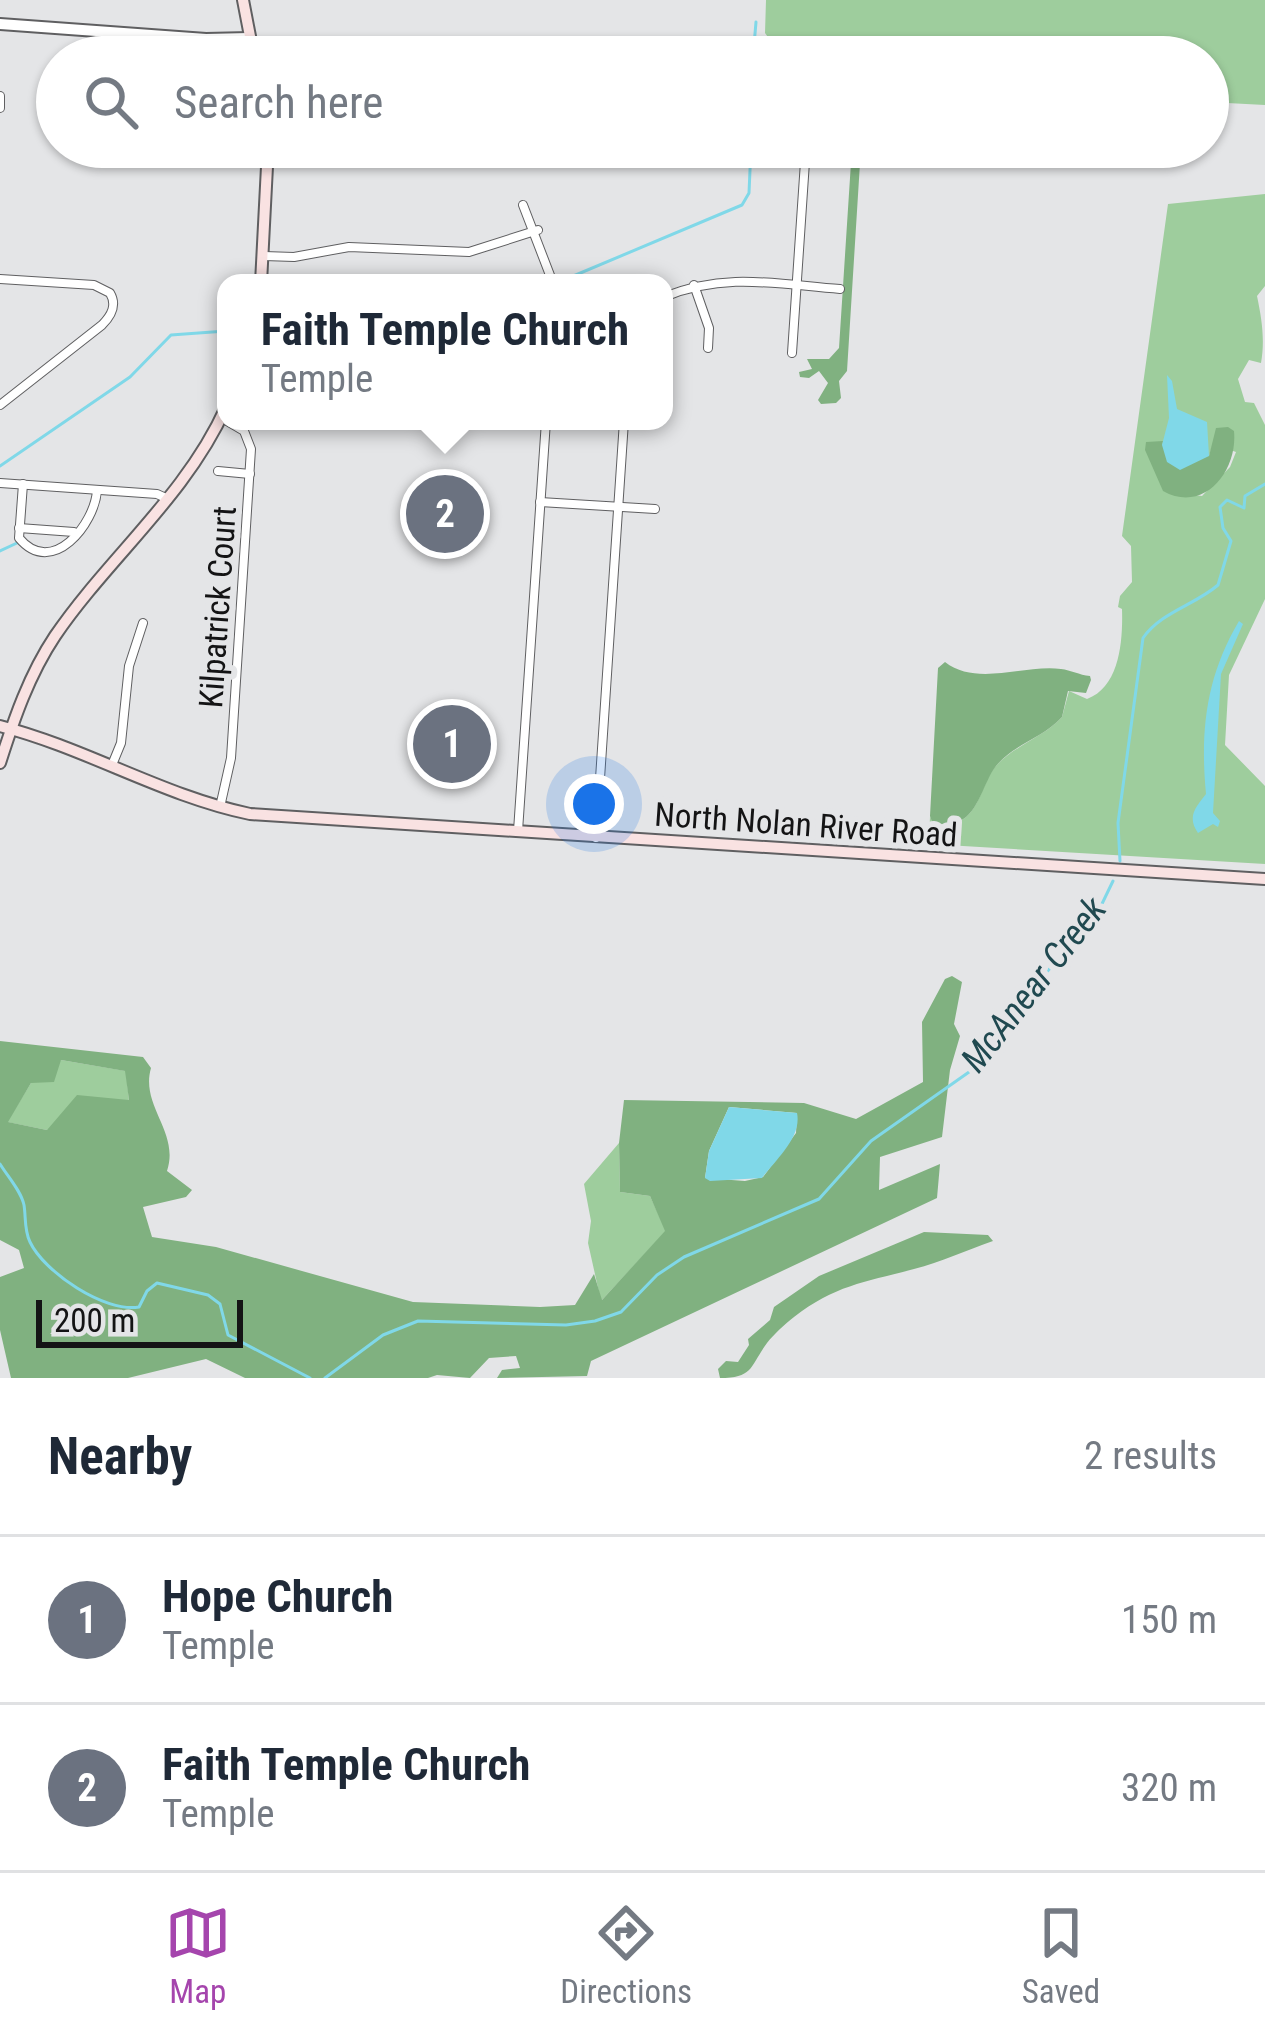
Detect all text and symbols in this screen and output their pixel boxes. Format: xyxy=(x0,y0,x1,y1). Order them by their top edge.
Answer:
search box xyxy=(36,36,1229,168)
icon: search xyxy=(78,69,144,135)
text: Search here xyxy=(174,76,383,129)
popup xyxy=(217,274,673,430)
text: Faith Temple Church xyxy=(261,303,629,356)
text: Temple xyxy=(261,356,373,402)
pin: 2 xyxy=(406,469,484,559)
street label: Kilpatrick Court xyxy=(191,505,244,709)
pin: 1 xyxy=(413,699,491,789)
your location xyxy=(564,774,624,834)
street label: North Nolan River Road xyxy=(653,794,959,855)
water label: McAnear Creek xyxy=(953,888,1116,1080)
scale bar xyxy=(36,1294,243,1347)
text: 200 m xyxy=(54,1301,135,1340)
text: Nearby xyxy=(48,1427,192,1486)
text: 2 results xyxy=(1084,1433,1217,1479)
text: Hope Church xyxy=(162,1570,393,1623)
text: 1 xyxy=(77,1597,97,1643)
text: 150 m xyxy=(1121,1597,1217,1643)
text: Temple xyxy=(162,1623,275,1669)
text: Faith Temple Church xyxy=(162,1738,530,1791)
text: 2 xyxy=(77,1765,97,1811)
text: 320 m xyxy=(1121,1765,1217,1811)
text: Temple xyxy=(162,1791,275,1837)
tab: Map xyxy=(165,1900,231,2011)
tab: Directions xyxy=(560,1900,692,2011)
tab: Saved xyxy=(1022,1900,1100,2011)

